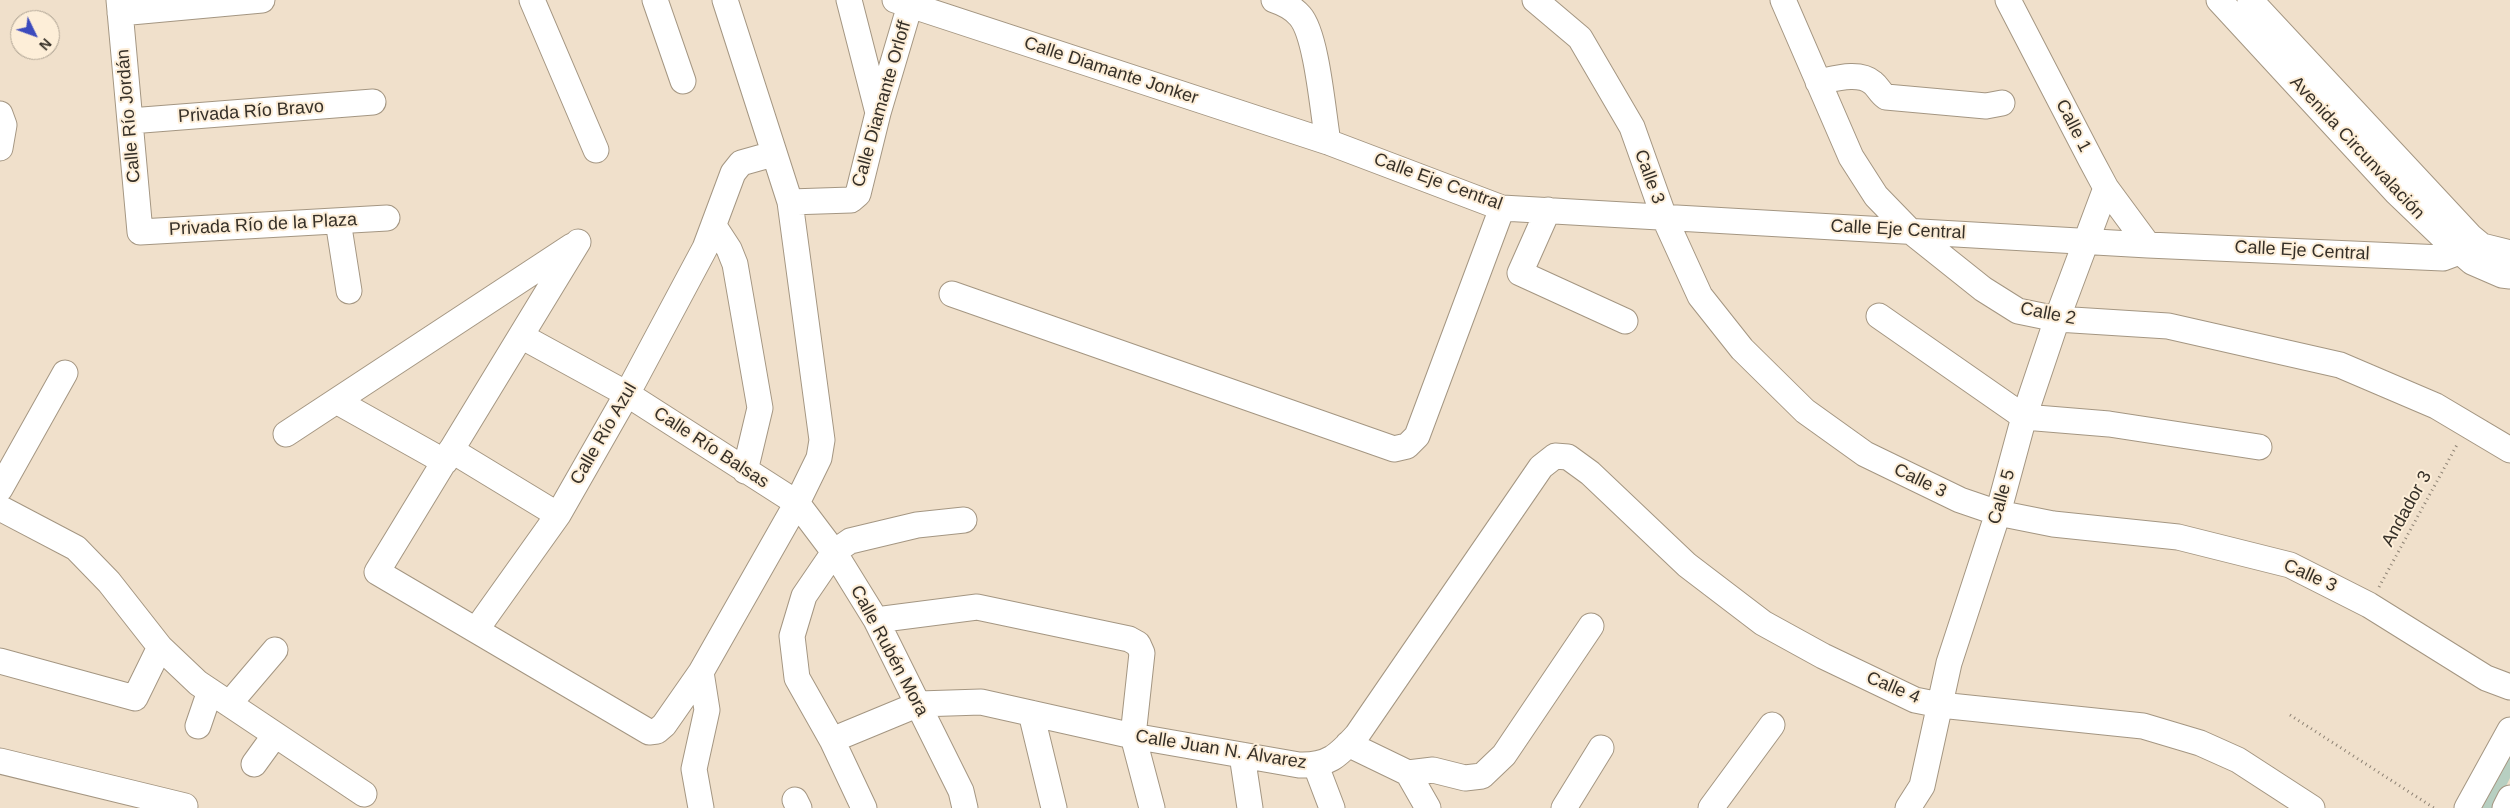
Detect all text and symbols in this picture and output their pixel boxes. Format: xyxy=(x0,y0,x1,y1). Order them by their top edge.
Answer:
north arrow xyxy=(10,10,60,60)
street label: Calle Diamante Orloff xyxy=(848,18,916,190)
street label: Calle Diamante Jonker xyxy=(1021,33,1201,109)
text: N xyxy=(36,35,55,53)
street label: Calle Río Jordán xyxy=(112,48,146,184)
street label: Avenida Circunvalación xyxy=(2285,72,2429,224)
street label: Privada Río Bravo xyxy=(177,96,325,128)
street label: Calle 1 xyxy=(2051,96,2095,156)
street label: Calle 3 xyxy=(1629,147,1669,207)
street label: Calle Eje Central xyxy=(1371,149,1505,215)
street label: Privada Río de la Plaza xyxy=(169,209,357,241)
street label: Calle Eje Central xyxy=(1830,216,1966,244)
street label: Calle Eje Central xyxy=(2234,237,2370,265)
street label: Calle 2 xyxy=(2018,298,2078,330)
street label: Calle Río Azul xyxy=(566,379,642,489)
street label: Calle Río Balsas xyxy=(649,403,773,493)
street label: Calle 3 xyxy=(1890,459,1950,503)
street label: Calle 5 xyxy=(1984,467,2020,527)
street label: Andador 3 xyxy=(2377,467,2437,551)
street label: Calle 3 xyxy=(2280,555,2340,597)
street label: Calle Rubén Mora xyxy=(845,582,933,720)
street label: Calle 4 xyxy=(1863,667,1923,709)
street label: Calle Juan N. Álvarez xyxy=(1134,726,1308,774)

